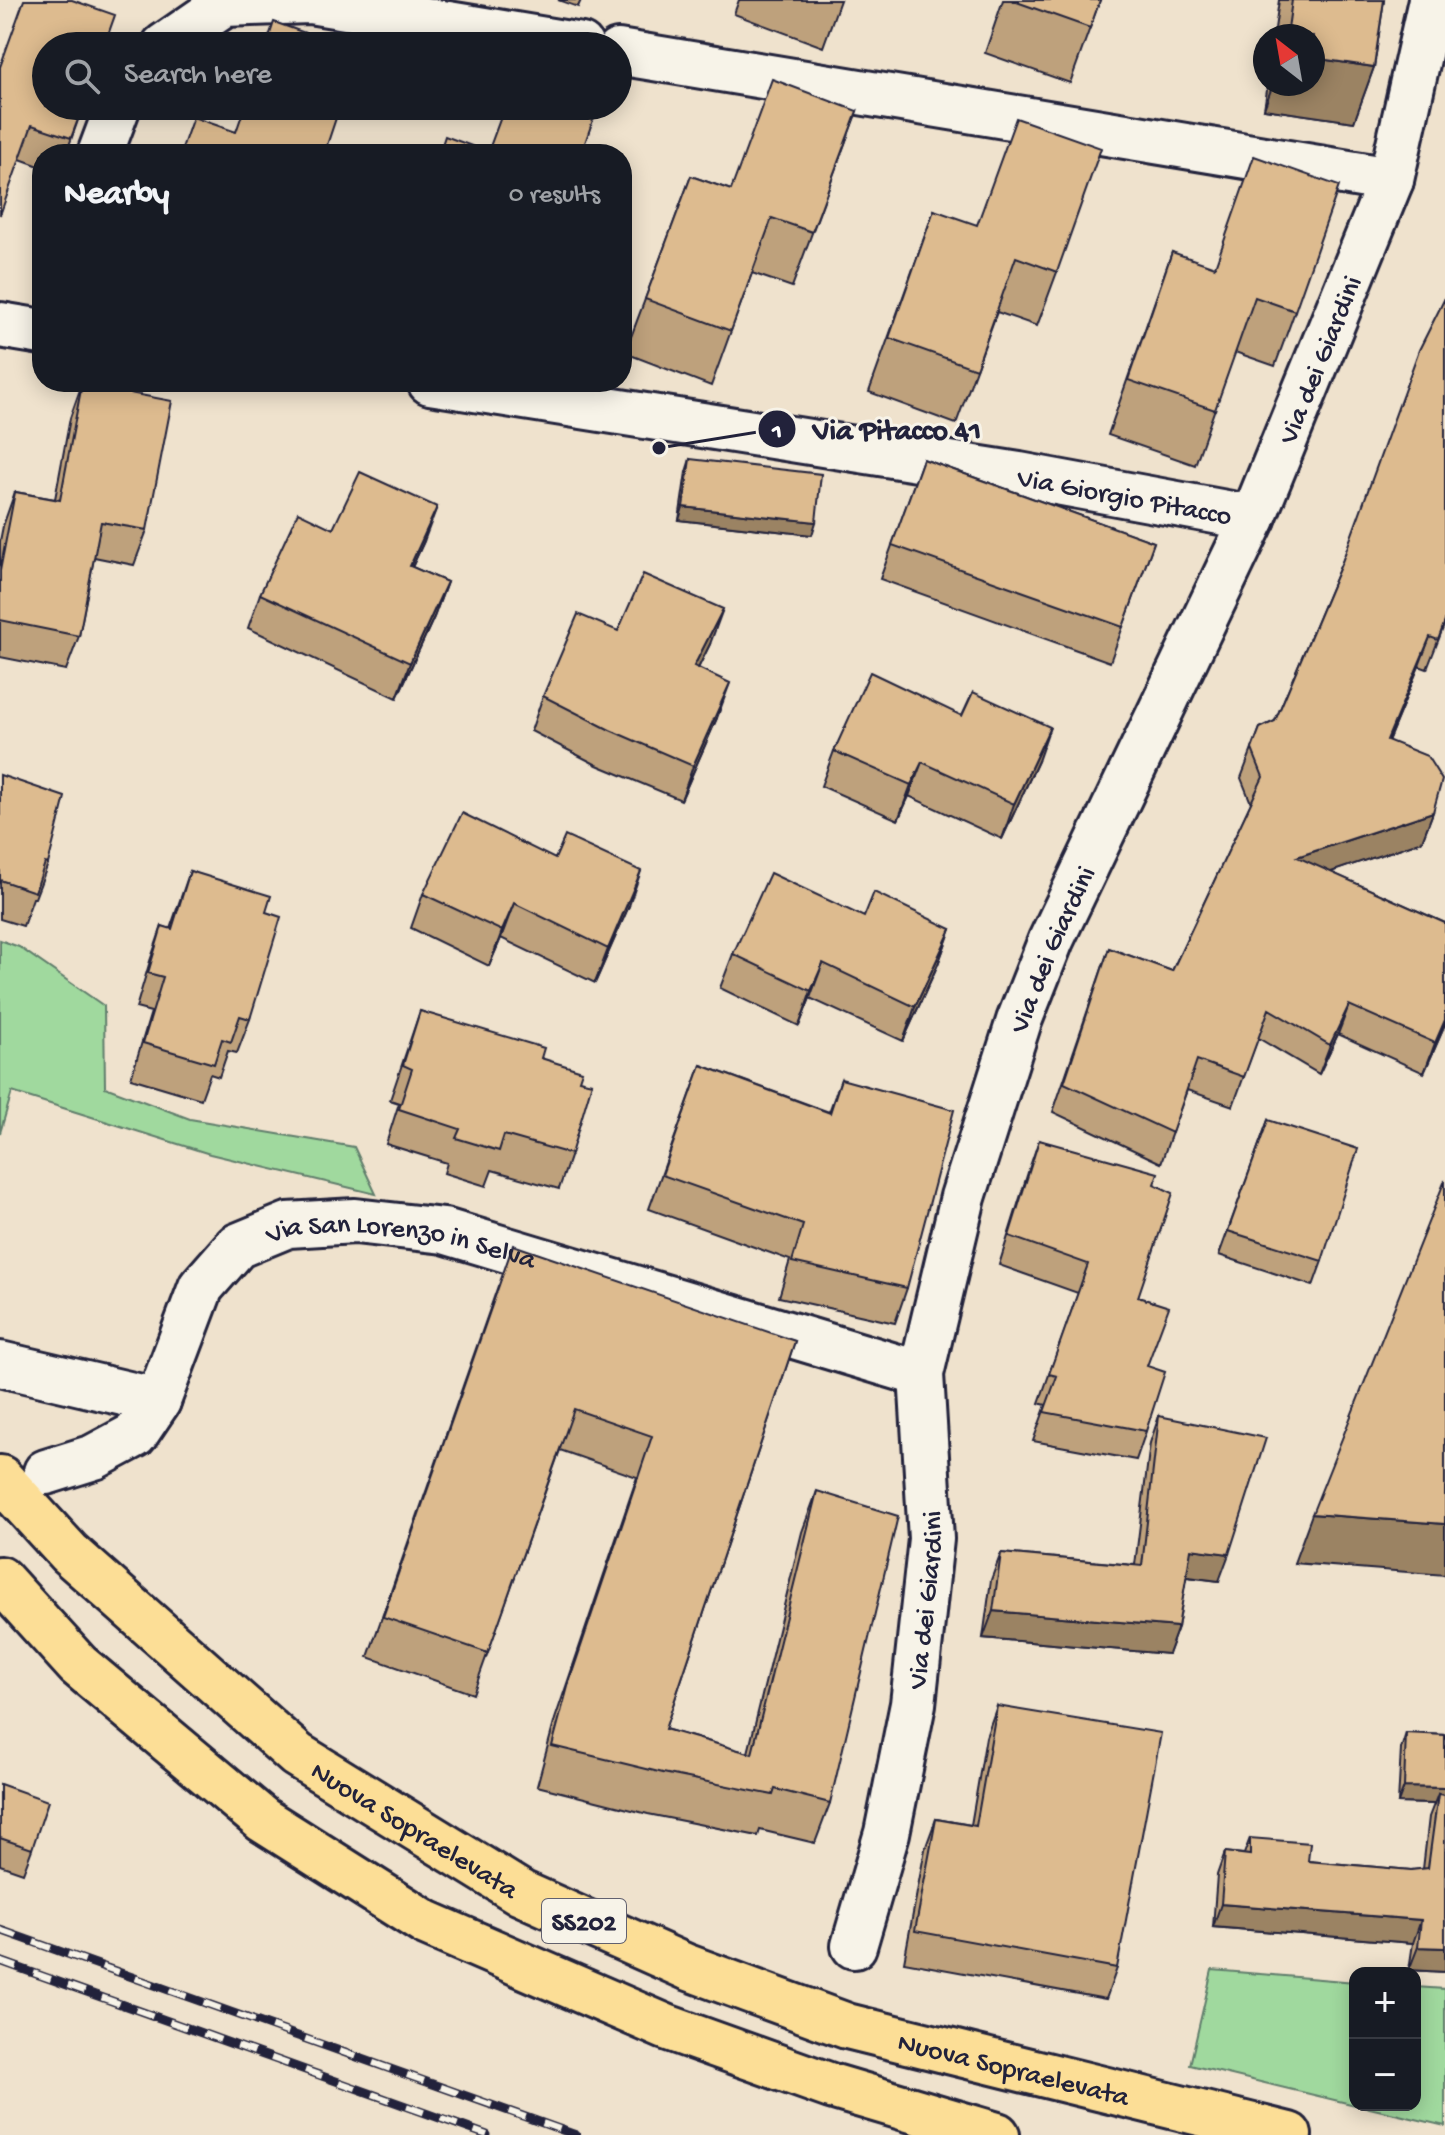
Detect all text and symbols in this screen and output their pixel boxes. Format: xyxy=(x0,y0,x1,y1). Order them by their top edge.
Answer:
north arrow xyxy=(1253,24,1325,96)
search box xyxy=(32,32,632,120)
icon: search xyxy=(60,54,104,98)
text: Search here xyxy=(124,59,272,94)
text: Nearby xyxy=(64,176,169,216)
text: 0 results xyxy=(509,181,600,212)
street label: Via dei Giardini xyxy=(1273,272,1371,450)
callout: Via Pitacco 41 xyxy=(757,402,997,456)
text: Via Pitacco 41 xyxy=(811,416,981,451)
text: 1 xyxy=(771,418,782,447)
street label: Via Giorgio Pitacco xyxy=(1013,463,1234,535)
street label: Via dei Giardini xyxy=(1004,862,1105,1038)
street label: Via San Lorenzo in Selva xyxy=(261,1209,541,1279)
street label: Via dei Giardini xyxy=(903,1510,952,1692)
street label: Nuova Sopraelevata xyxy=(304,1756,524,1909)
road number: SS202 xyxy=(542,1899,626,1943)
map controls xyxy=(1349,1967,1421,2111)
button: + xyxy=(1349,1967,1421,2039)
street label: Nuova Sopraelevata xyxy=(894,2027,1134,2116)
button: − xyxy=(1349,2039,1421,2111)

